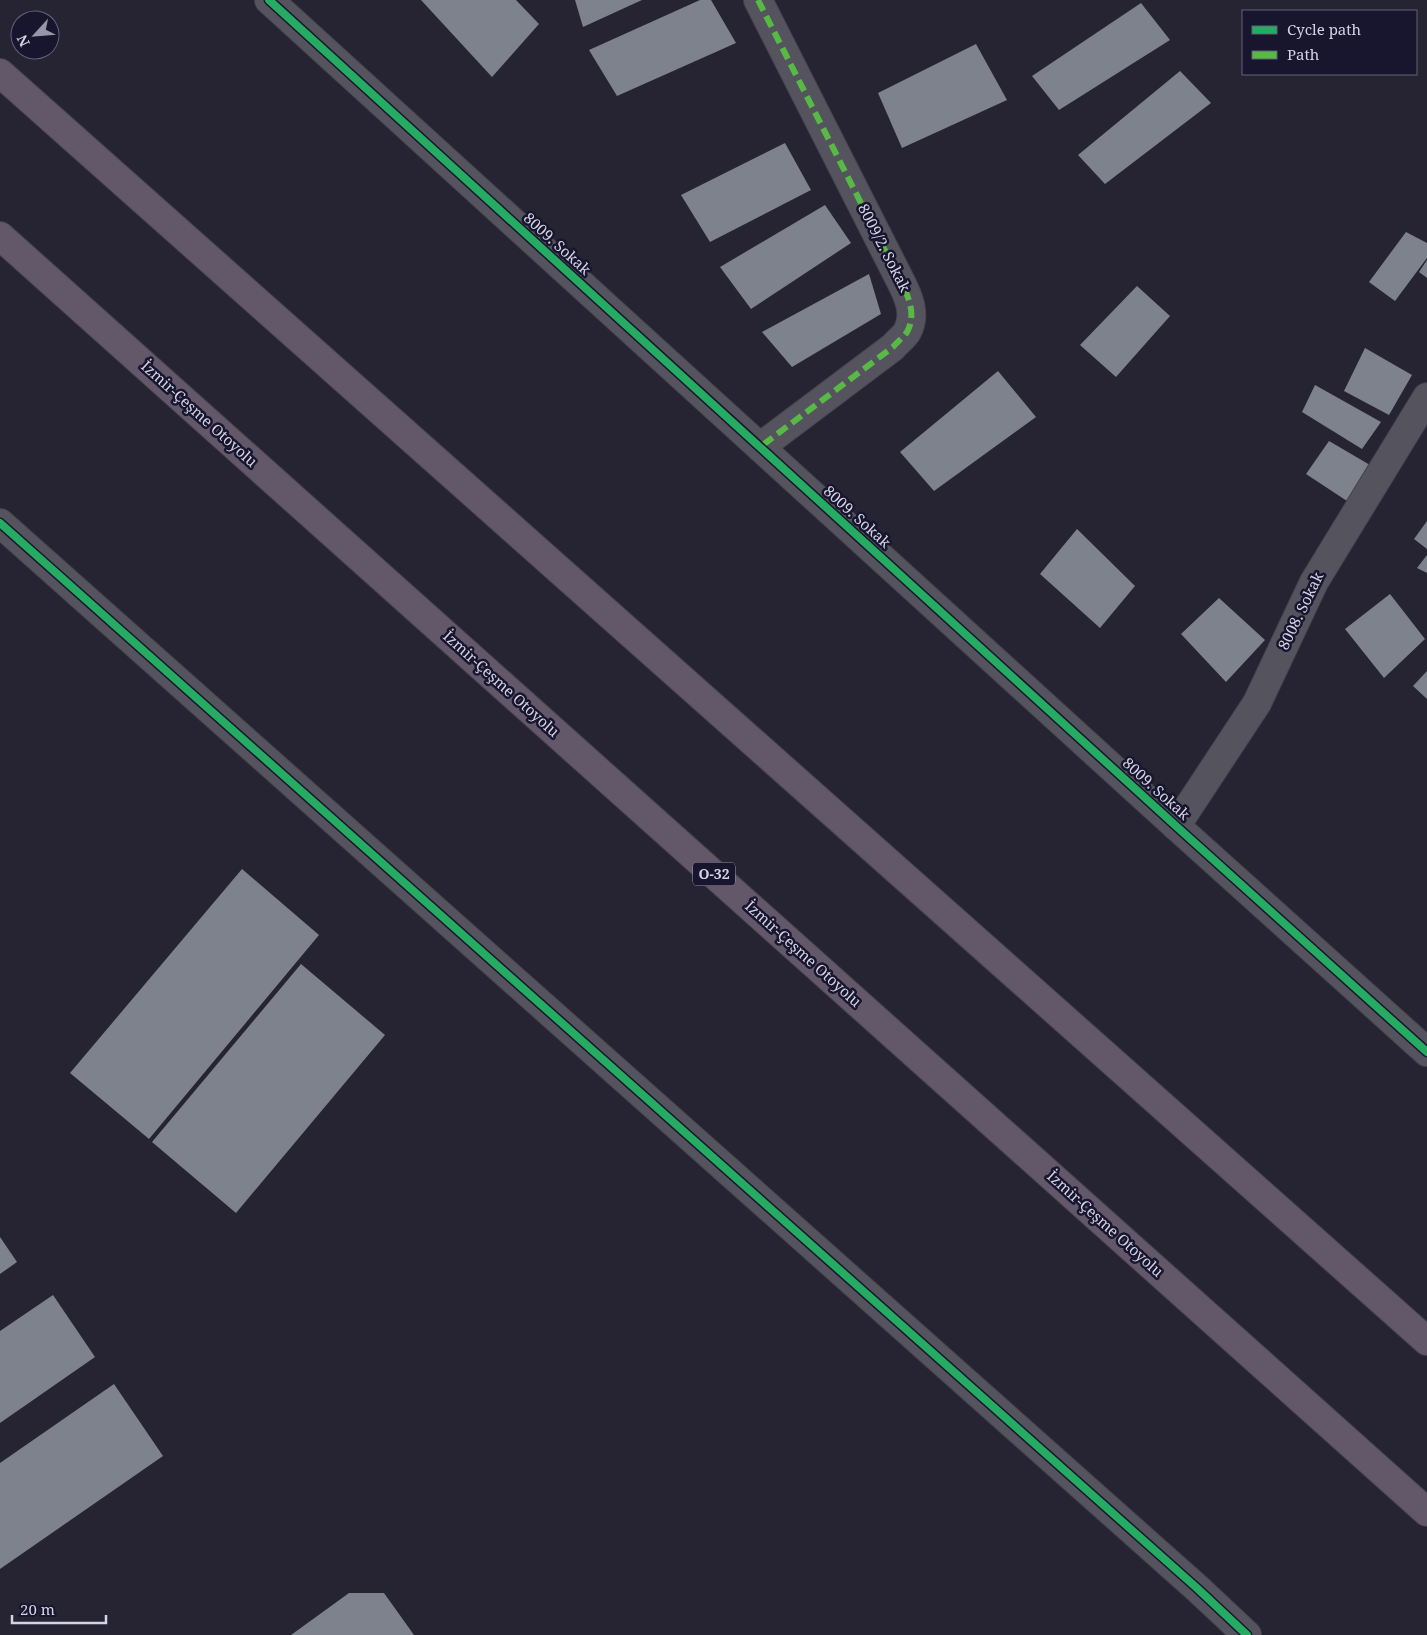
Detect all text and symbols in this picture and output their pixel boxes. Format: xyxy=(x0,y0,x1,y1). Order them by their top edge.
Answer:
north arrow xyxy=(10,10,60,60)
legend xyxy=(1242,10,1417,75)
text: Cycle path xyxy=(1287,19,1362,39)
text: N xyxy=(12,32,34,50)
text: Path xyxy=(1287,44,1320,64)
street label: 8009/2. Sokak xyxy=(854,200,916,295)
street label: 8009. Sokak xyxy=(520,208,596,279)
street label: İzmir-Çeşme Otoyolu xyxy=(137,356,262,471)
street label: 8009. Sokak xyxy=(820,481,896,552)
street label: 8008. Sokak xyxy=(1273,568,1328,653)
street label: İzmir-Çeşme Otoyolu xyxy=(439,626,564,741)
street label: 8009. Sokak xyxy=(1119,753,1195,824)
road number: O-32 xyxy=(693,862,735,886)
street label: İzmir-Çeşme Otoyolu xyxy=(741,896,866,1011)
street label: İzmir-Çeşme Otoyolu xyxy=(1043,1166,1168,1281)
scale bar xyxy=(12,1592,106,1624)
text: 20 m xyxy=(20,1599,55,1619)

